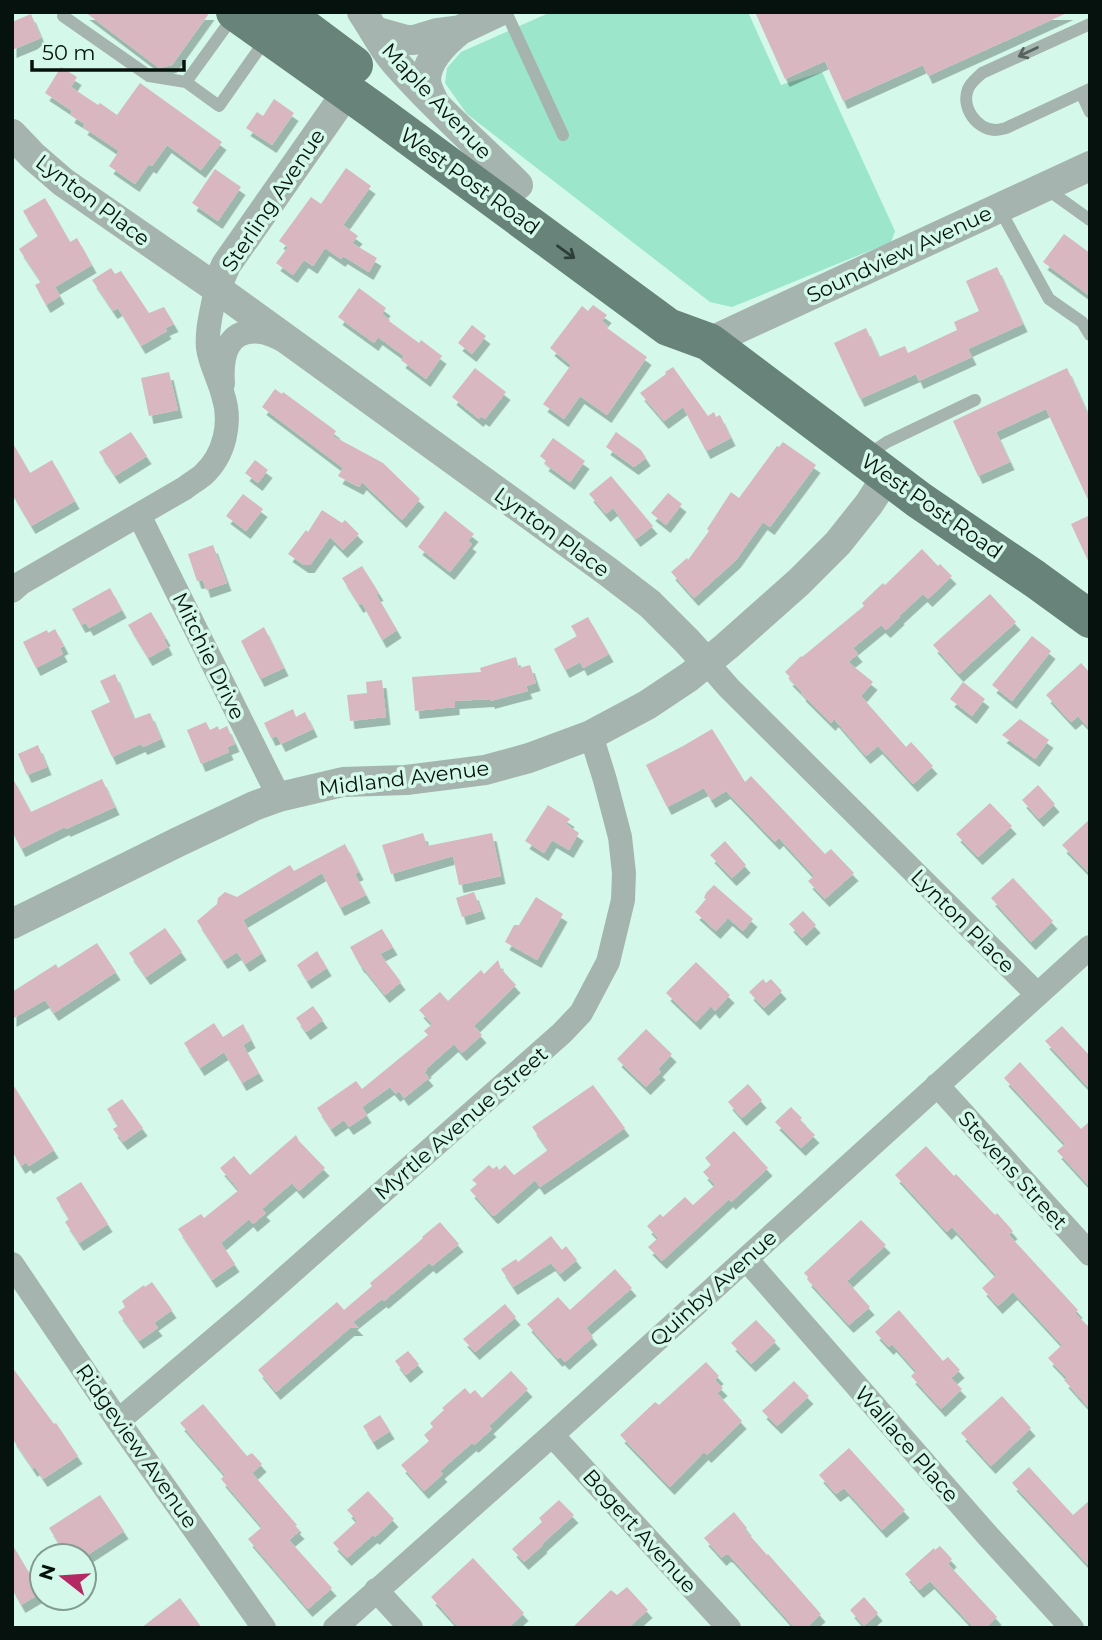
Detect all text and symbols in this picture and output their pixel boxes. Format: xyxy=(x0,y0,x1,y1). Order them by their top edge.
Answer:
scale bar xyxy=(32,28,184,72)
street label: Maple Avenue xyxy=(377,38,497,164)
text: 50 m xyxy=(42,40,96,65)
one-way arrow xyxy=(1018,46,1039,59)
street label: West Post Road xyxy=(395,122,545,240)
street label: Sterling Avenue xyxy=(216,124,330,276)
street label: Lynton Place xyxy=(31,149,155,251)
street label: Soundview Avenue xyxy=(802,200,996,308)
one-way arrow xyxy=(556,245,575,259)
street label: West Post Road xyxy=(857,448,1007,564)
street label: Lynton Place xyxy=(489,482,615,582)
street label: Mitchie Drive xyxy=(167,588,251,724)
street label: Midland Avenue xyxy=(318,755,490,801)
street label: Lynton Place xyxy=(906,864,1020,978)
street label: Myrtle Avenue Street xyxy=(369,1041,553,1205)
street label: Stevens Street xyxy=(953,1106,1073,1234)
street label: Quinby Avenue xyxy=(645,1225,781,1351)
street label: Ridgeview Avenue xyxy=(71,1359,203,1533)
street label: Wallace Place xyxy=(850,1381,964,1507)
street label: Bogert Avenue xyxy=(578,1464,702,1598)
north arrow xyxy=(28,1542,98,1612)
text: N xyxy=(34,1561,60,1583)

